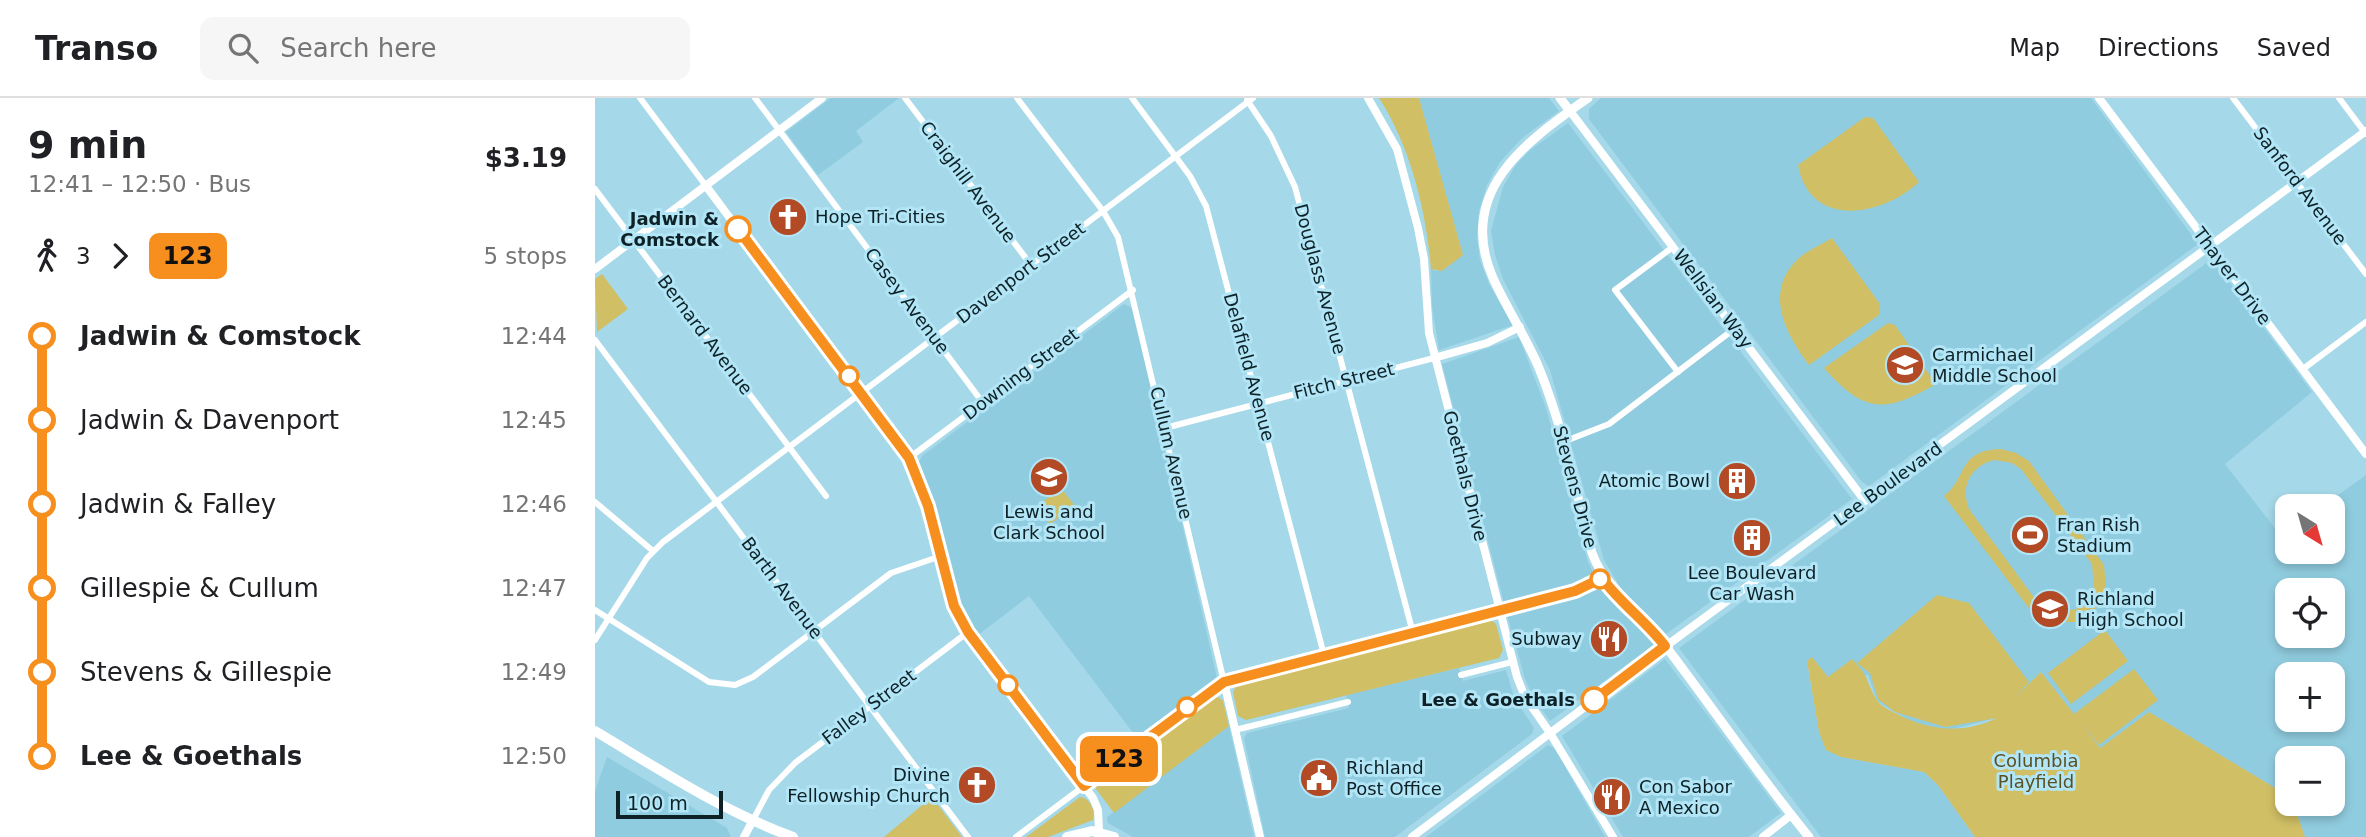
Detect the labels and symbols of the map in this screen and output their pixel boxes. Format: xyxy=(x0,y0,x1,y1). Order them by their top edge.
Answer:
street label: Craighill Avenue xyxy=(916,117,1021,246)
street label: Sanford Avenue xyxy=(2249,123,2352,249)
church icon: Hope Tri-Cities xyxy=(767,196,809,238)
street label: Douglass Avenue xyxy=(1290,201,1351,356)
place label: Hope Tri-Cities xyxy=(815,206,945,227)
place label: Jadwin & Comstock xyxy=(620,208,720,250)
marker: Jadwin & Comstock xyxy=(725,216,751,242)
street label: Davenport Street xyxy=(952,217,1089,328)
street label: Thayer Drive xyxy=(2188,222,2276,328)
street label: Casey Avenue xyxy=(861,244,954,358)
street label: Wellsian Way xyxy=(1669,245,1758,353)
street label: Bernard Avenue xyxy=(654,271,757,399)
street label: Delafield Avenue xyxy=(1220,291,1279,443)
street label: Downing Street xyxy=(959,323,1083,424)
school or university icon: Carmichael Middle School xyxy=(1884,344,1926,386)
place label: Carmichael Middle School xyxy=(1932,344,2057,386)
street label: Fitch Street xyxy=(1291,358,1396,403)
unlabelled marker xyxy=(839,366,859,386)
street label: Cullum Avenue xyxy=(1146,384,1197,521)
street label: Goethals Drive xyxy=(1439,409,1492,543)
street label: Stevens Drive xyxy=(1549,423,1602,550)
street label: Lee Boulevard xyxy=(1830,437,1946,530)
school or university icon: Lewis and Clark School xyxy=(1028,456,1070,498)
building icon: Atomic Bowl xyxy=(1716,460,1758,502)
place label: Atomic Bowl xyxy=(1599,470,1710,491)
north arrow xyxy=(2275,494,2345,564)
place label: Lewis and Clark School xyxy=(993,501,1105,543)
sports icon: Fran Rish Stadium xyxy=(2009,514,2051,556)
place label: Fran Rish Stadium xyxy=(2057,514,2140,556)
building icon: Lee Boulevard Car Wash xyxy=(1731,517,1773,559)
street label: Barth Avenue xyxy=(737,533,827,643)
place label: Lee Boulevard Car Wash xyxy=(1688,562,1816,604)
unlabelled marker xyxy=(1590,569,1610,589)
school or university icon: Richland High School xyxy=(2029,588,2071,630)
place label: Richland High School xyxy=(2077,588,2184,630)
restaurant icon: Subway xyxy=(1588,618,1630,660)
place label: Subway xyxy=(1511,628,1582,649)
street label: Falley Street xyxy=(818,665,920,749)
unlabelled marker xyxy=(998,675,1018,695)
marker: Lee & Goethals xyxy=(1581,687,1607,713)
place label: Lee & Goethals xyxy=(1421,689,1575,710)
unlabelled marker xyxy=(1177,697,1197,717)
line badge: 123 xyxy=(1079,736,1159,782)
park label: Columbia Playfield xyxy=(1994,750,2078,792)
public building icon: Richland Post Office xyxy=(1298,757,1340,799)
place label: Richland Post Office xyxy=(1346,757,1442,799)
place label: Divine Fellowship Church xyxy=(787,764,950,806)
church icon: Divine Fellowship Church xyxy=(956,764,998,806)
restaurant icon: Con Sabor A Mexico xyxy=(1591,776,1633,818)
place label: Con Sabor A Mexico xyxy=(1639,776,1733,818)
scale bar xyxy=(616,788,723,820)

